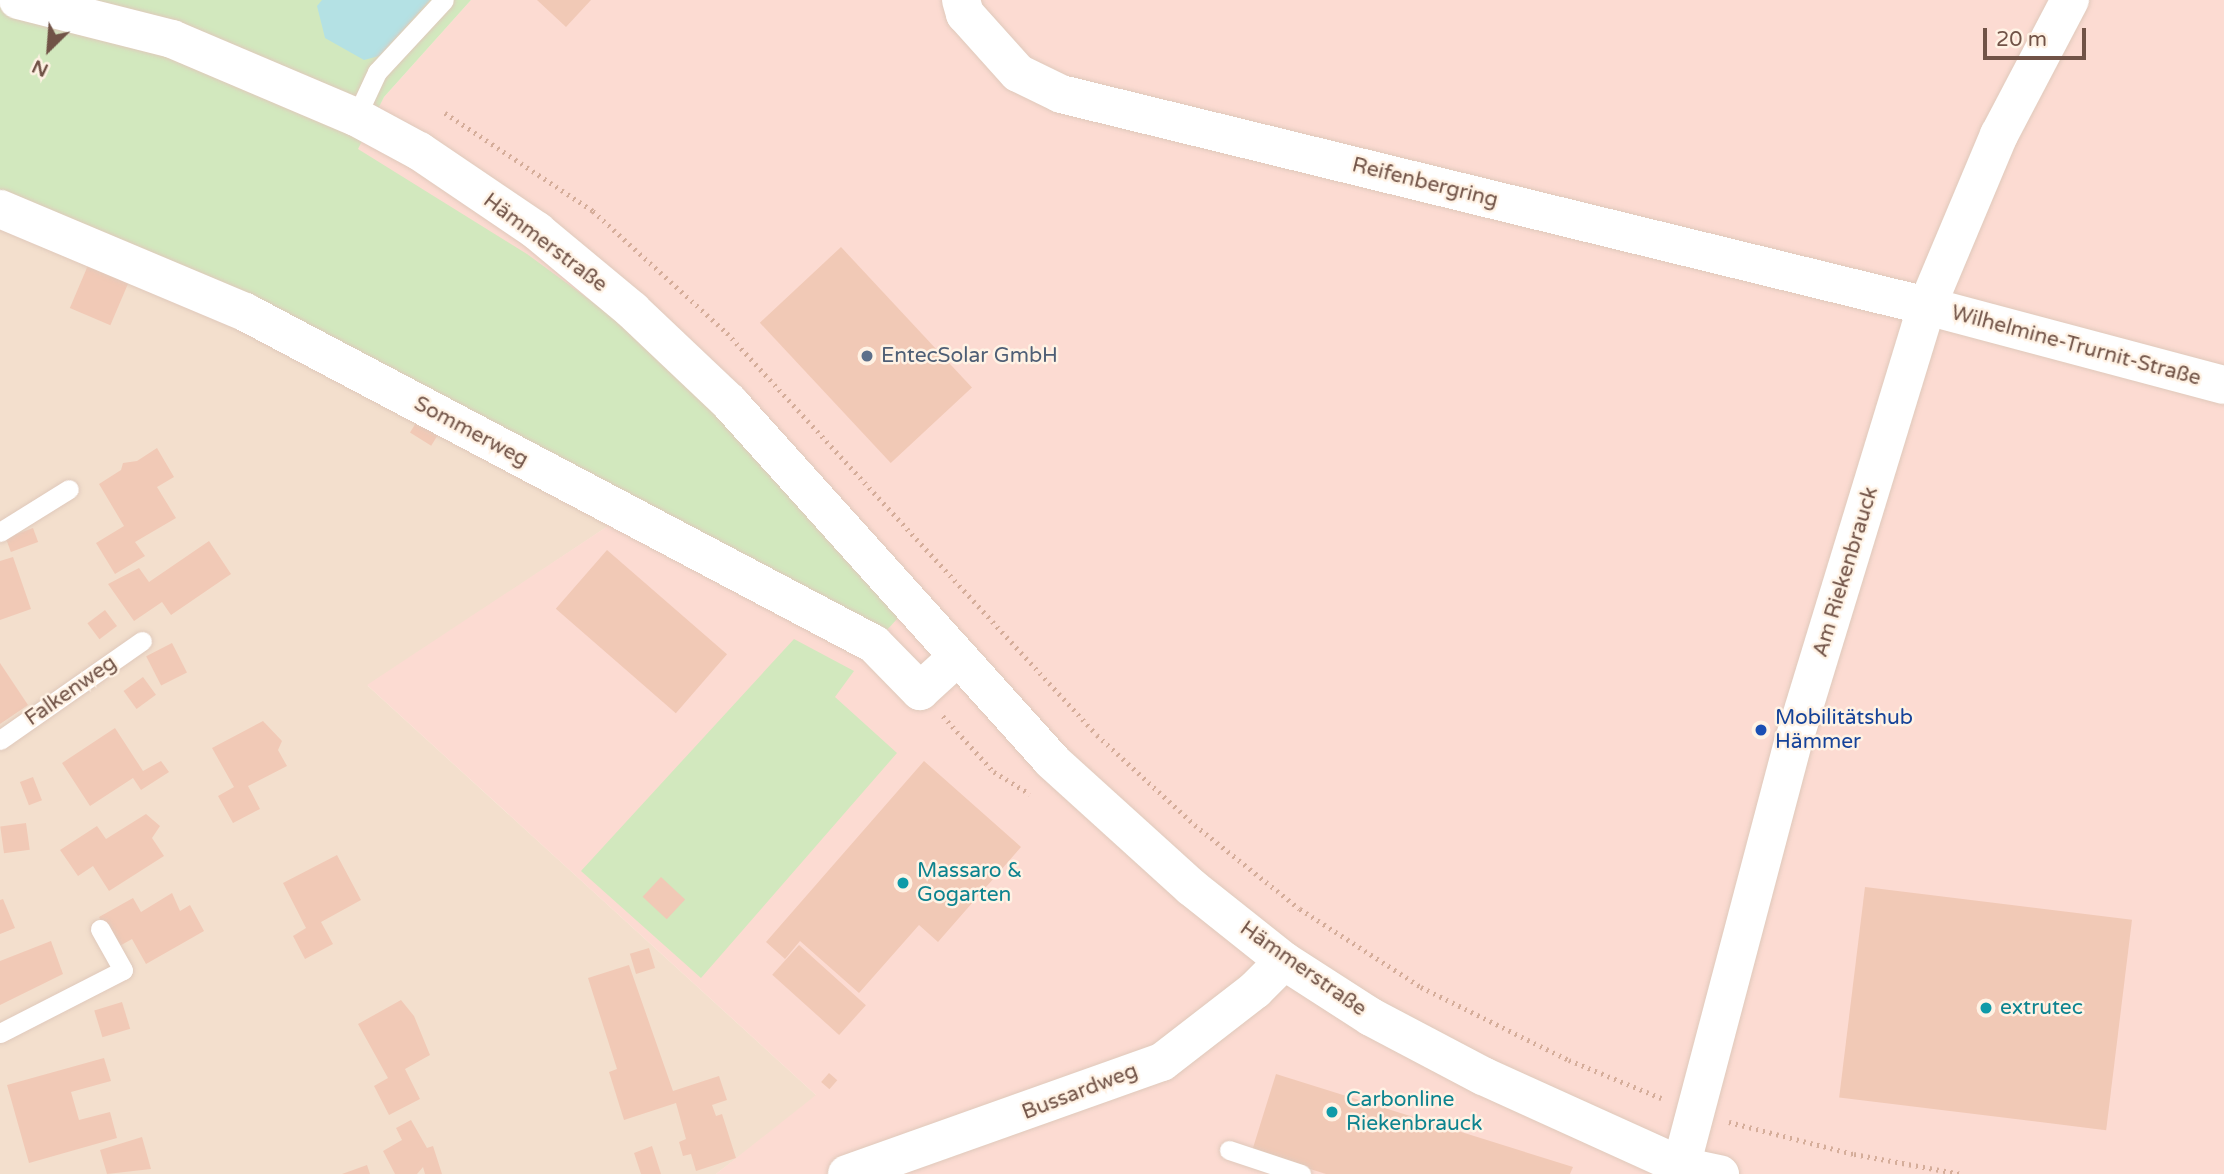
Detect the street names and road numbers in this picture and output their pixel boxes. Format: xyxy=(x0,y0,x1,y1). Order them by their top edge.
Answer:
street label: Reifenbergring xyxy=(1349,153,1501,213)
street label: Hämmerstraße xyxy=(478,188,612,298)
street label: Wilhelmine-Trurnit-Straße xyxy=(1948,301,2204,391)
street label: Sommerweg xyxy=(410,391,532,473)
street label: Am Riekenbrauck xyxy=(1808,484,1884,660)
street label: Falkenweg xyxy=(21,650,121,732)
street label: Hämmerstraße xyxy=(1235,916,1371,1022)
street label: Bussardweg xyxy=(1019,1058,1141,1126)

